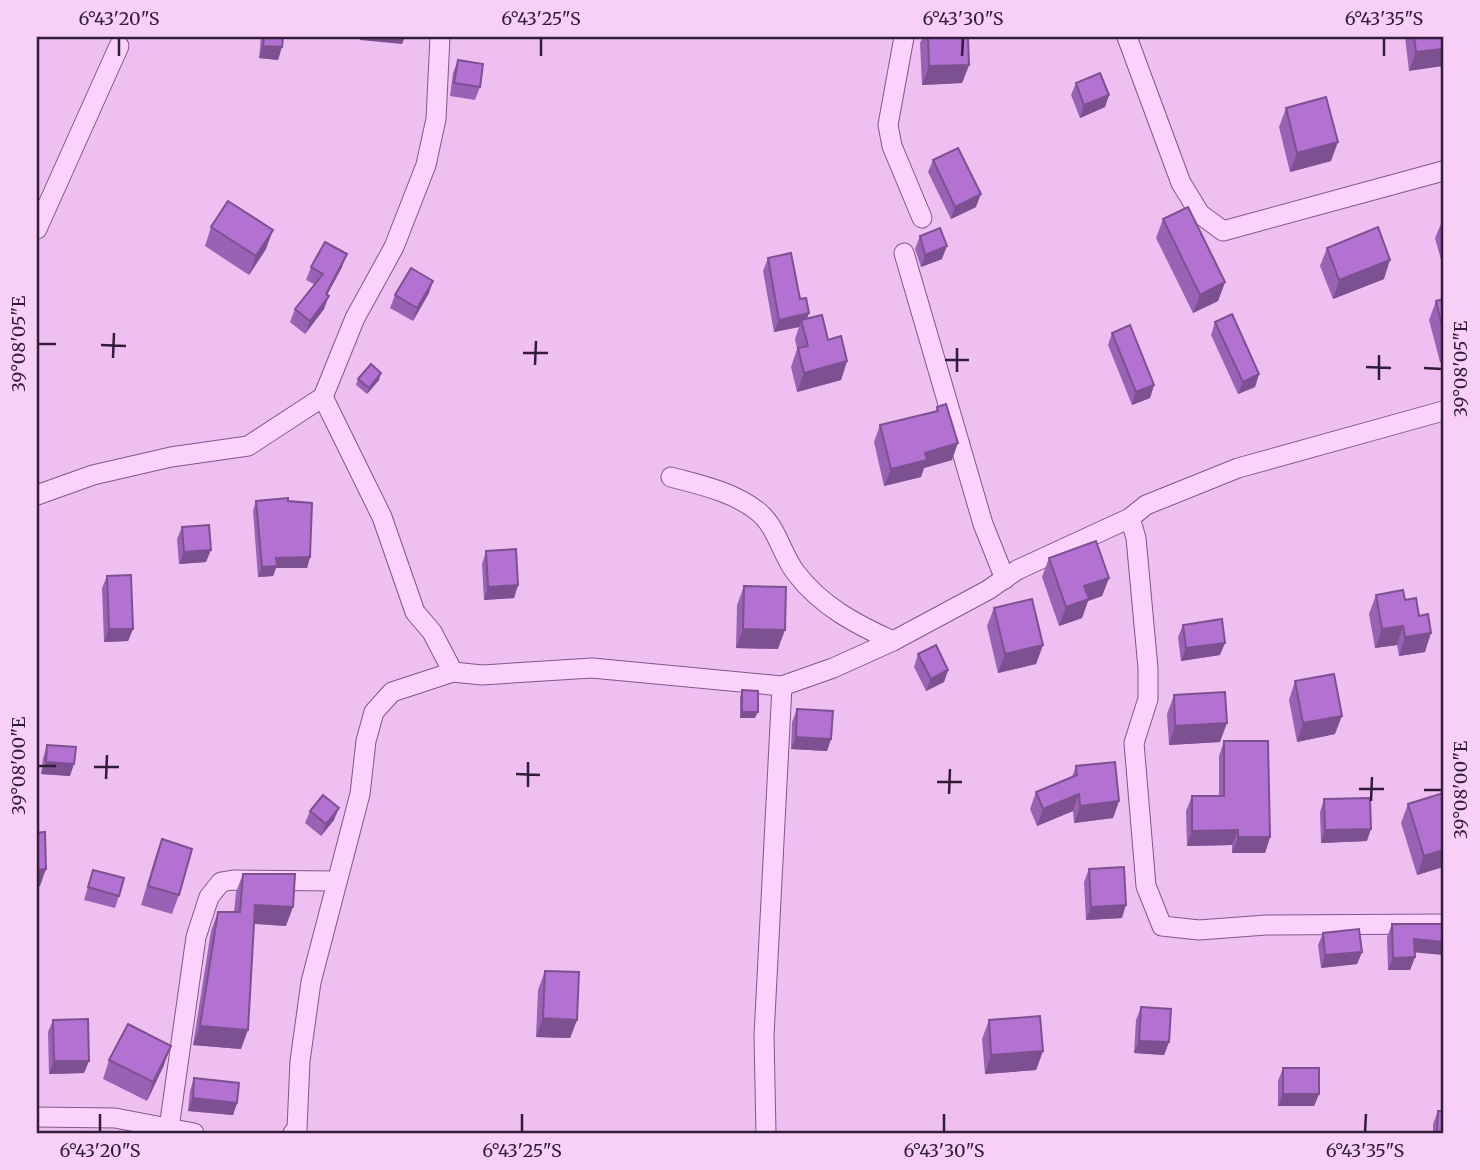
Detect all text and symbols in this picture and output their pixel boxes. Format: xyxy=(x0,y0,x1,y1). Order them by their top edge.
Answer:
text: 6°43'20"S xyxy=(78,7,160,30)
text: 6°43'25"S xyxy=(501,7,581,30)
text: 6°43'30"S xyxy=(923,7,1004,30)
text: 6°43'35"S xyxy=(1345,7,1424,30)
text: 39°08'05"E xyxy=(7,295,30,392)
text: 39°08'05"E xyxy=(1449,320,1472,417)
text: 39°08'00"E xyxy=(7,716,30,815)
text: 39°08'00"E xyxy=(1449,740,1472,839)
text: 6°43'20"S xyxy=(59,1139,141,1162)
text: 6°43'25"S xyxy=(482,1139,562,1162)
text: 6°43'30"S xyxy=(904,1139,985,1162)
text: 6°43'35"S xyxy=(1326,1139,1405,1162)

